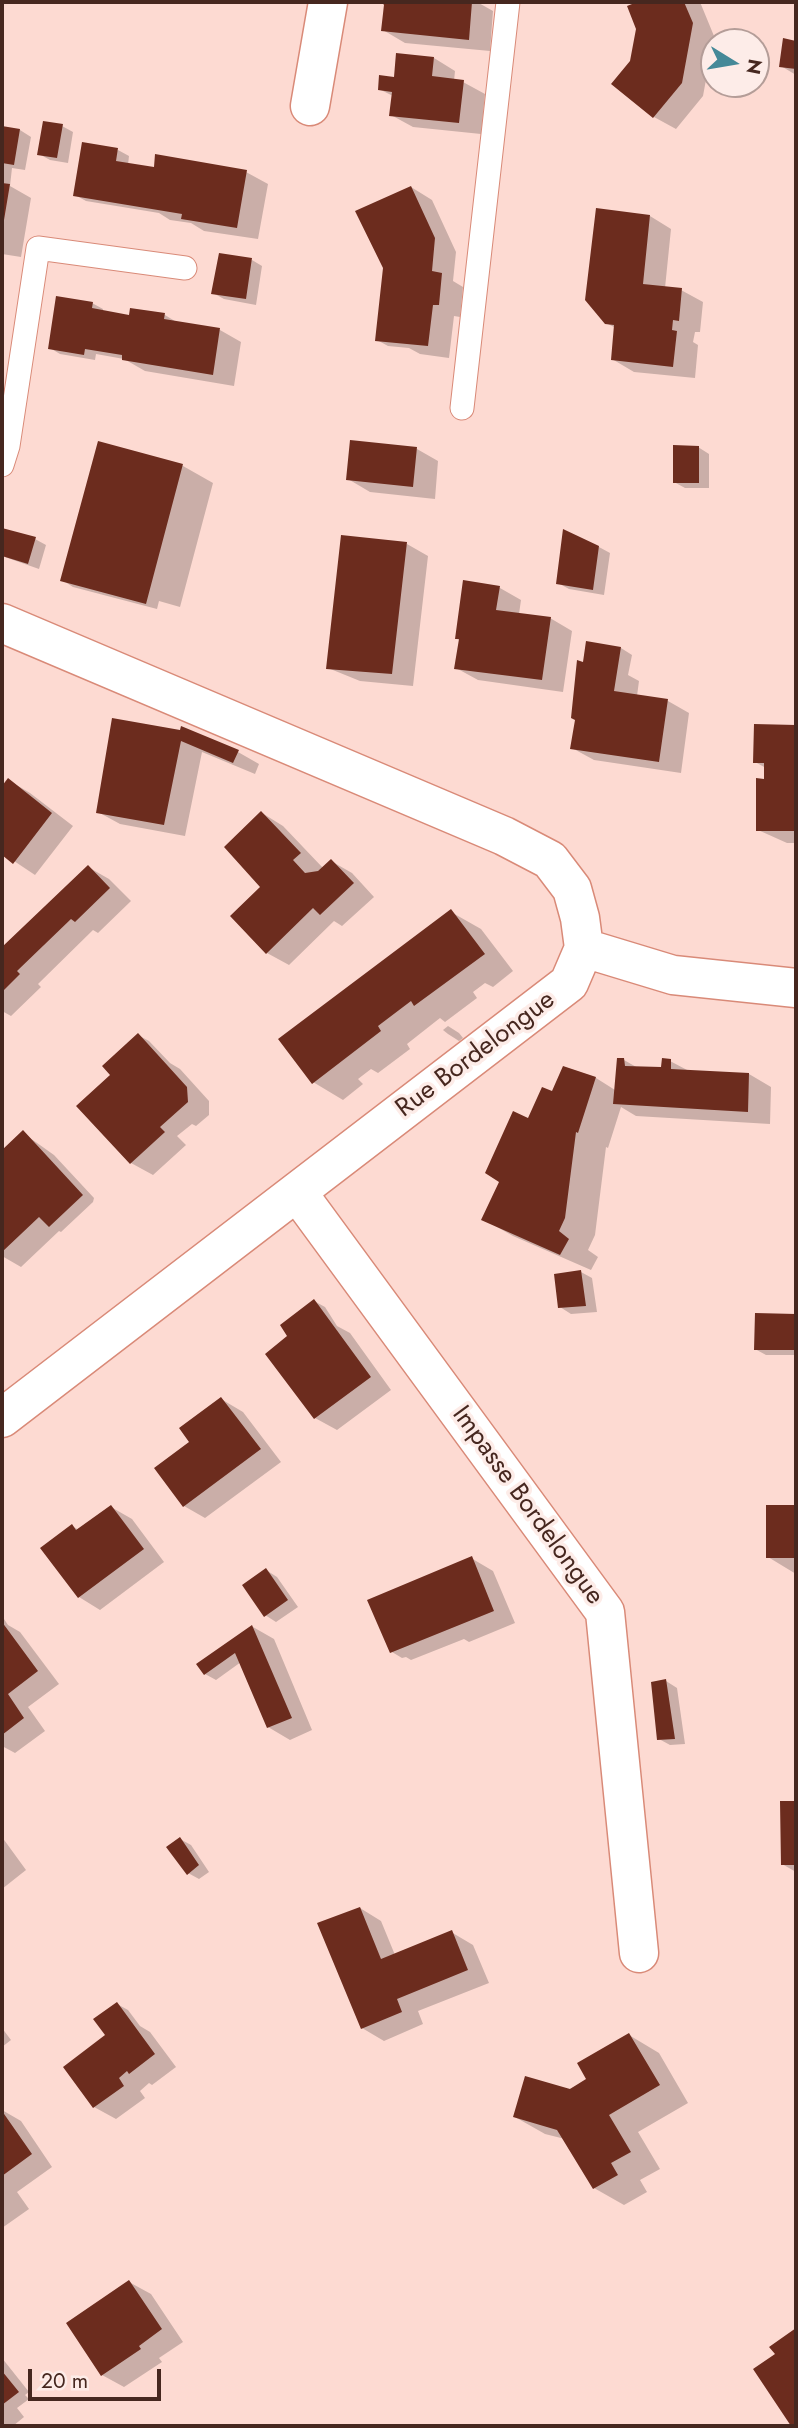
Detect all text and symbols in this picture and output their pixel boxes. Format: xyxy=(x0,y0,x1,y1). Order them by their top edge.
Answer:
north arrow xyxy=(700,28,770,98)
text: N xyxy=(739,57,769,77)
street label: Rue Bordelongue xyxy=(390,985,562,1125)
street label: Impasse Bordelongue xyxy=(445,1401,609,1611)
scale bar xyxy=(32,2354,164,2398)
text: 20 m xyxy=(41,2366,88,2396)

